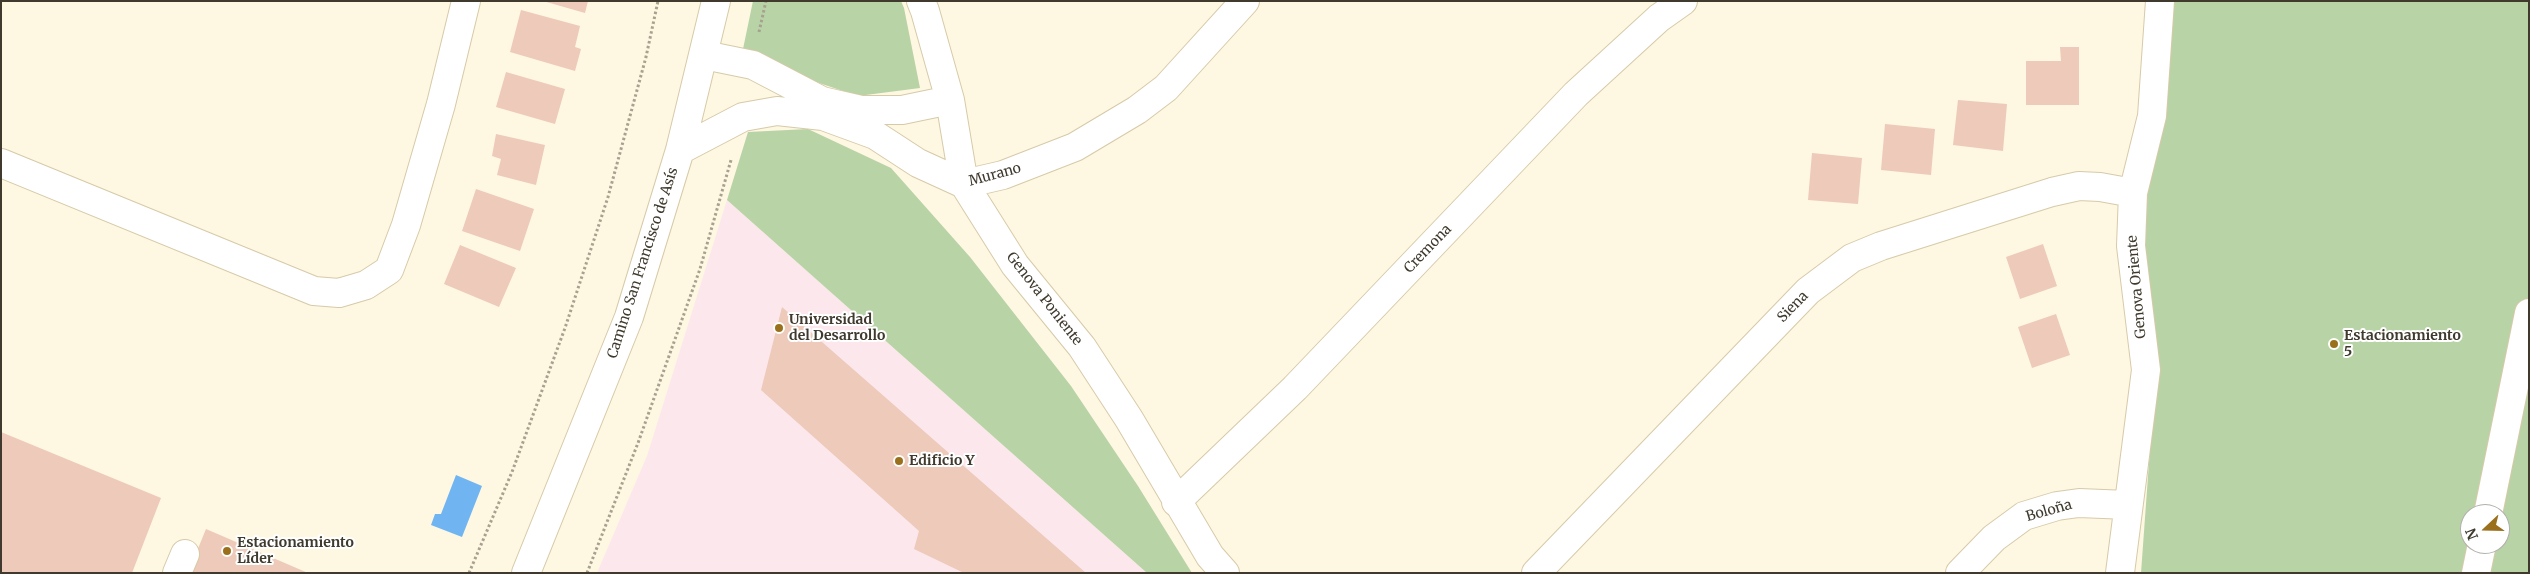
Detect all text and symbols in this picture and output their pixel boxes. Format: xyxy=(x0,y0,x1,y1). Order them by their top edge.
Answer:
street label: Murano xyxy=(967,160,1023,190)
street label: Camino San Francisco de Asís xyxy=(604,165,682,361)
street label: Cremona xyxy=(1401,221,1455,277)
street label: Genova Oriente xyxy=(2124,235,2150,339)
street label: Genova Poniente xyxy=(1002,249,1086,349)
street label: Siena xyxy=(1774,288,1812,326)
place label: Universidad del Desarrollo xyxy=(789,312,885,344)
marker: Universidad del Desarrollo xyxy=(773,322,785,334)
place label: Estacionamiento 5 xyxy=(2344,328,2461,361)
marker: Estacionamiento 5 xyxy=(2328,338,2340,350)
place label: Edificio Y xyxy=(909,453,975,469)
marker: Edificio Y xyxy=(893,455,905,467)
street label: Boloña xyxy=(2024,496,2074,526)
north arrow xyxy=(2460,504,2510,554)
text: N xyxy=(2462,526,2482,542)
place label: Estacionamiento Líder xyxy=(237,535,354,568)
marker: Estacionamiento Líder xyxy=(221,545,233,557)

